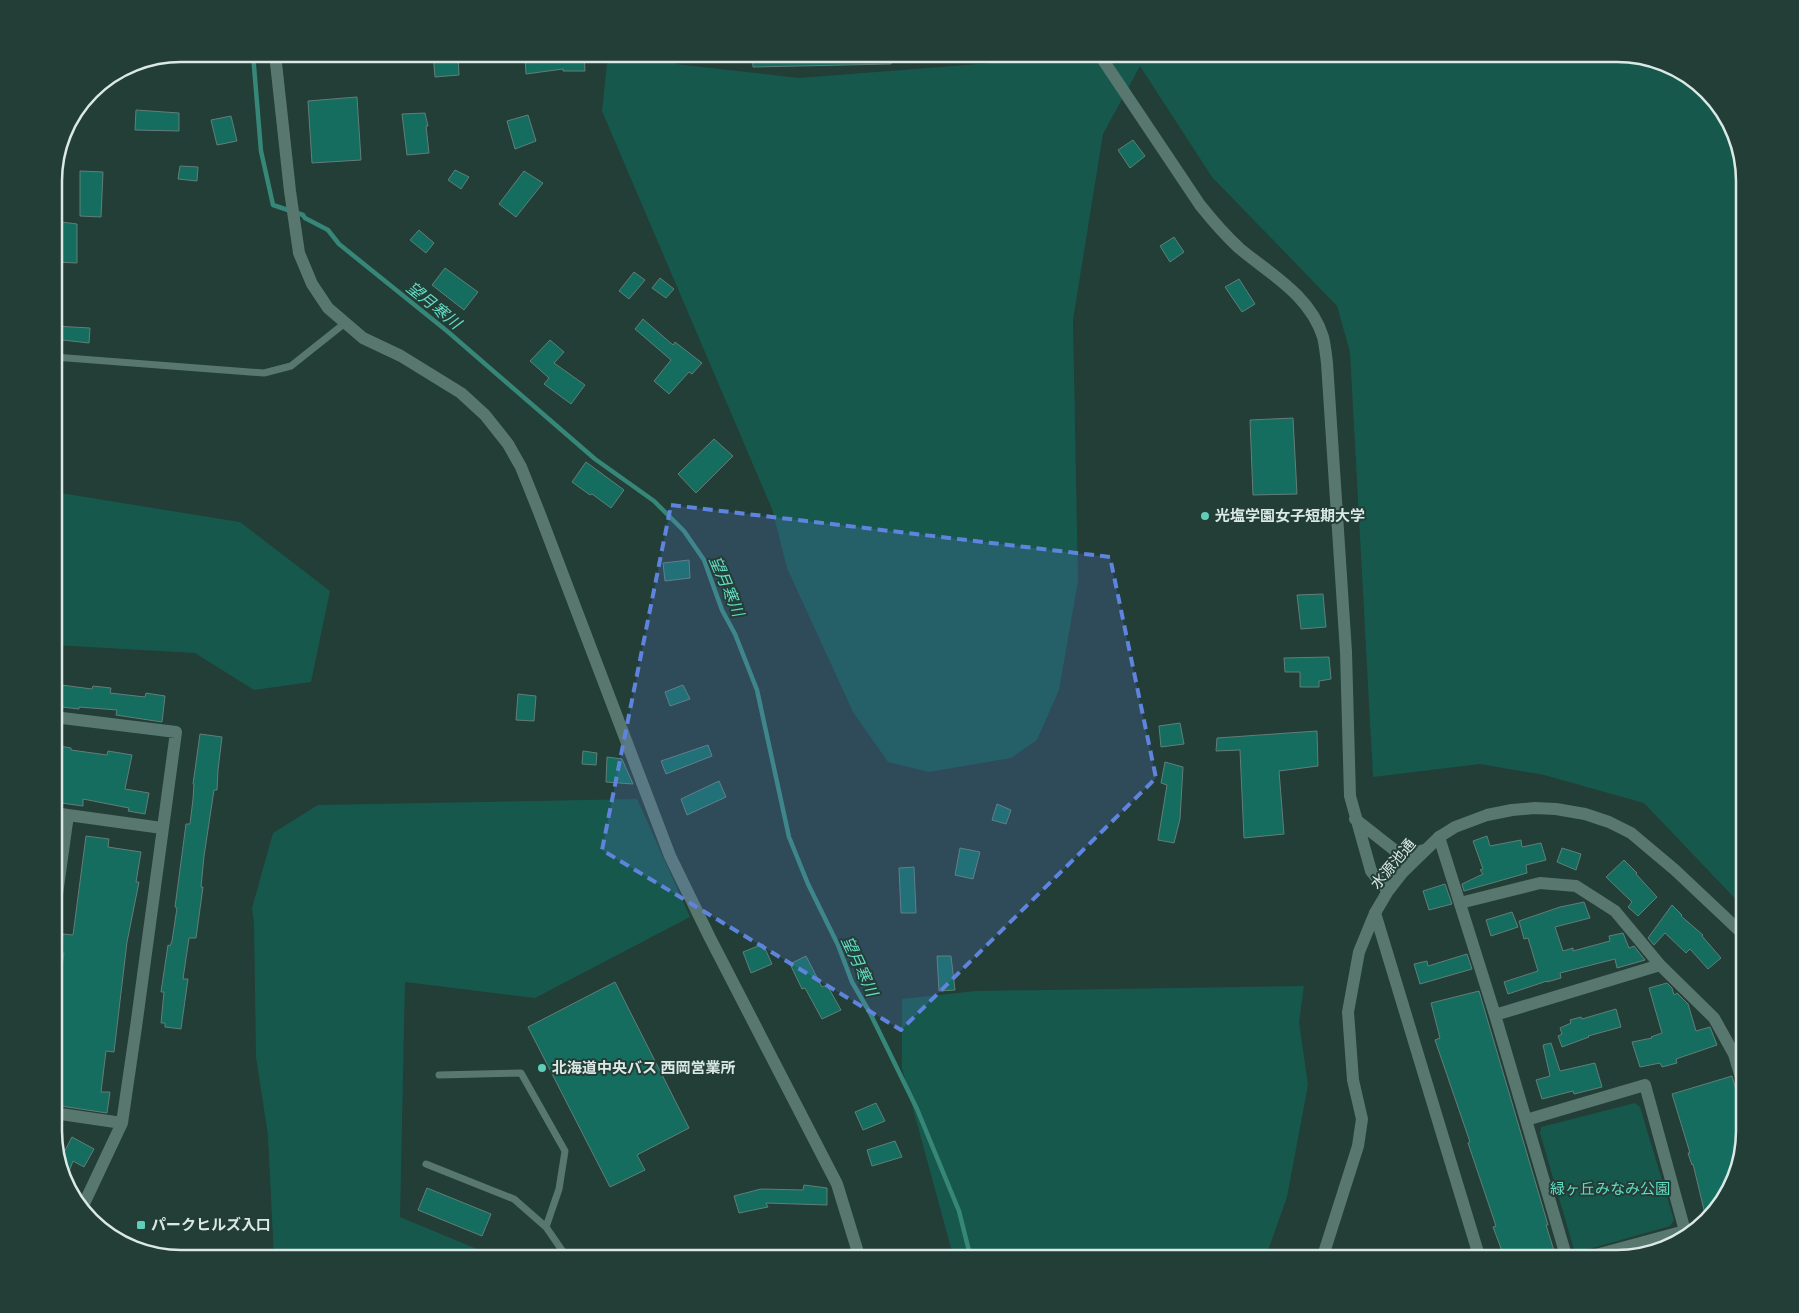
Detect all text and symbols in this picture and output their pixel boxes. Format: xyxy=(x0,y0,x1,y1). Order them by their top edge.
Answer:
water label: 望月寒川 xyxy=(403,278,466,334)
place label: 光塩学園女子短期大学 xyxy=(1215,507,1365,524)
marker: 光塩学園女子短期大学 xyxy=(1199,510,1211,522)
water label: 望月寒川 xyxy=(705,553,749,621)
street label: 水源池通 xyxy=(1367,835,1418,892)
water label: 望月寒川 xyxy=(837,933,883,1001)
place label: 北海道中央バス 西岡営業所 xyxy=(552,1059,735,1076)
marker: 北海道中央バス 西岡営業所 xyxy=(536,1062,548,1074)
park label: 緑ヶ丘みなみ公園 xyxy=(1550,1180,1670,1197)
place label: パークヒルズ入口 xyxy=(151,1216,271,1233)
marker: パークヒルズ入口 xyxy=(135,1219,147,1231)

